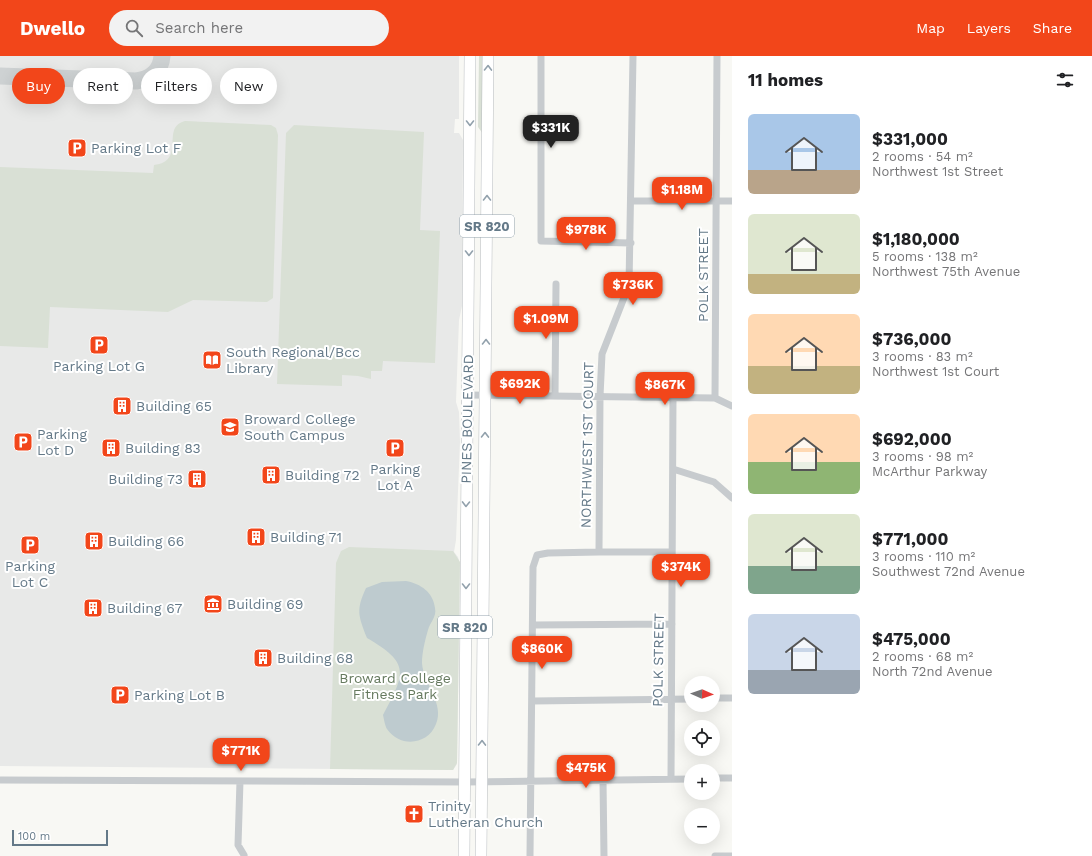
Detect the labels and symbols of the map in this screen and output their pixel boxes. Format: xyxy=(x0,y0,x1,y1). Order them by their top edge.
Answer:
one-way arrow xyxy=(484,65,492,71)
pin: $331K xyxy=(523,115,579,149)
one-way arrow xyxy=(466,120,474,126)
parking icon: Parking Lot F xyxy=(66,137,88,159)
place label: Parking Lot F xyxy=(91,140,181,156)
pin: $1.18M xyxy=(649,177,715,211)
one-way arrow xyxy=(483,195,491,201)
road number: SR 820 xyxy=(460,215,514,237)
pin: $978K xyxy=(558,217,614,251)
street label: POLK STREET xyxy=(695,228,711,322)
one-way arrow xyxy=(465,250,473,256)
pin: $736K xyxy=(605,272,661,306)
pin: $1.09M xyxy=(513,306,579,340)
parking icon: Parking Lot G xyxy=(88,334,110,356)
one-way arrow xyxy=(482,339,490,345)
place label: South Regional/Bcc Library xyxy=(226,344,360,376)
library icon: South Regional/Bcc Library xyxy=(201,349,223,371)
street label: PINES BOULEVARD xyxy=(458,354,476,484)
place label: Parking Lot G xyxy=(53,358,145,374)
street label: NORTHWEST 1ST COURT xyxy=(578,361,596,528)
pin: $692K xyxy=(492,371,548,405)
pin: $867K xyxy=(637,372,693,406)
building icon: Building 65 xyxy=(111,395,133,417)
place label: Building 65 xyxy=(136,398,212,414)
place label: Broward College South Campus xyxy=(244,411,356,443)
school or university icon: Broward College South Campus xyxy=(219,416,241,438)
place label: Parking Lot D xyxy=(37,426,88,458)
parking icon: Parking Lot D xyxy=(12,431,34,453)
one-way arrow xyxy=(481,432,489,438)
building icon: Building 83 xyxy=(100,437,122,459)
parking icon: Parking Lot A xyxy=(384,437,406,459)
place label: Building 83 xyxy=(125,440,201,456)
place label: Parking Lot A xyxy=(370,461,421,493)
building icon: Building 72 xyxy=(260,464,282,486)
place label: Building 72 xyxy=(285,467,360,483)
building icon: Building 73 xyxy=(186,468,208,490)
place label: Building 73 xyxy=(108,471,183,487)
one-way arrow xyxy=(462,501,470,507)
building icon: Building 71 xyxy=(245,526,267,548)
place label: Building 71 xyxy=(270,529,342,545)
building icon: Building 66 xyxy=(83,530,105,552)
place label: Building 66 xyxy=(108,533,184,549)
parking icon: Parking Lot C xyxy=(19,534,41,556)
pin: $374K xyxy=(653,554,709,588)
place label: Parking Lot C xyxy=(5,558,56,590)
one-way arrow xyxy=(462,583,470,589)
museum icon: Building 69 xyxy=(202,593,224,615)
place label: Building 69 xyxy=(227,596,303,612)
building icon: Building 67 xyxy=(82,597,104,619)
place label: Building 67 xyxy=(107,600,183,616)
street label: POLK STREET xyxy=(649,612,667,707)
road number: SR 820 xyxy=(438,616,492,638)
pin: $860K xyxy=(514,636,570,670)
building icon: Building 68 xyxy=(252,647,274,669)
place label: Building 68 xyxy=(277,650,353,666)
park label: Broward College Fitness Park xyxy=(339,670,451,702)
north arrow xyxy=(684,676,720,712)
parking icon: Parking Lot B xyxy=(109,684,131,706)
place label: Parking Lot B xyxy=(134,687,225,703)
pin: $771K xyxy=(213,738,269,772)
one-way arrow xyxy=(478,740,486,746)
pin: $475K xyxy=(558,755,614,789)
place label: Trinity Lutheran Church xyxy=(428,798,543,830)
church icon: Trinity Lutheran Church xyxy=(403,803,425,825)
scale bar xyxy=(12,828,108,847)

